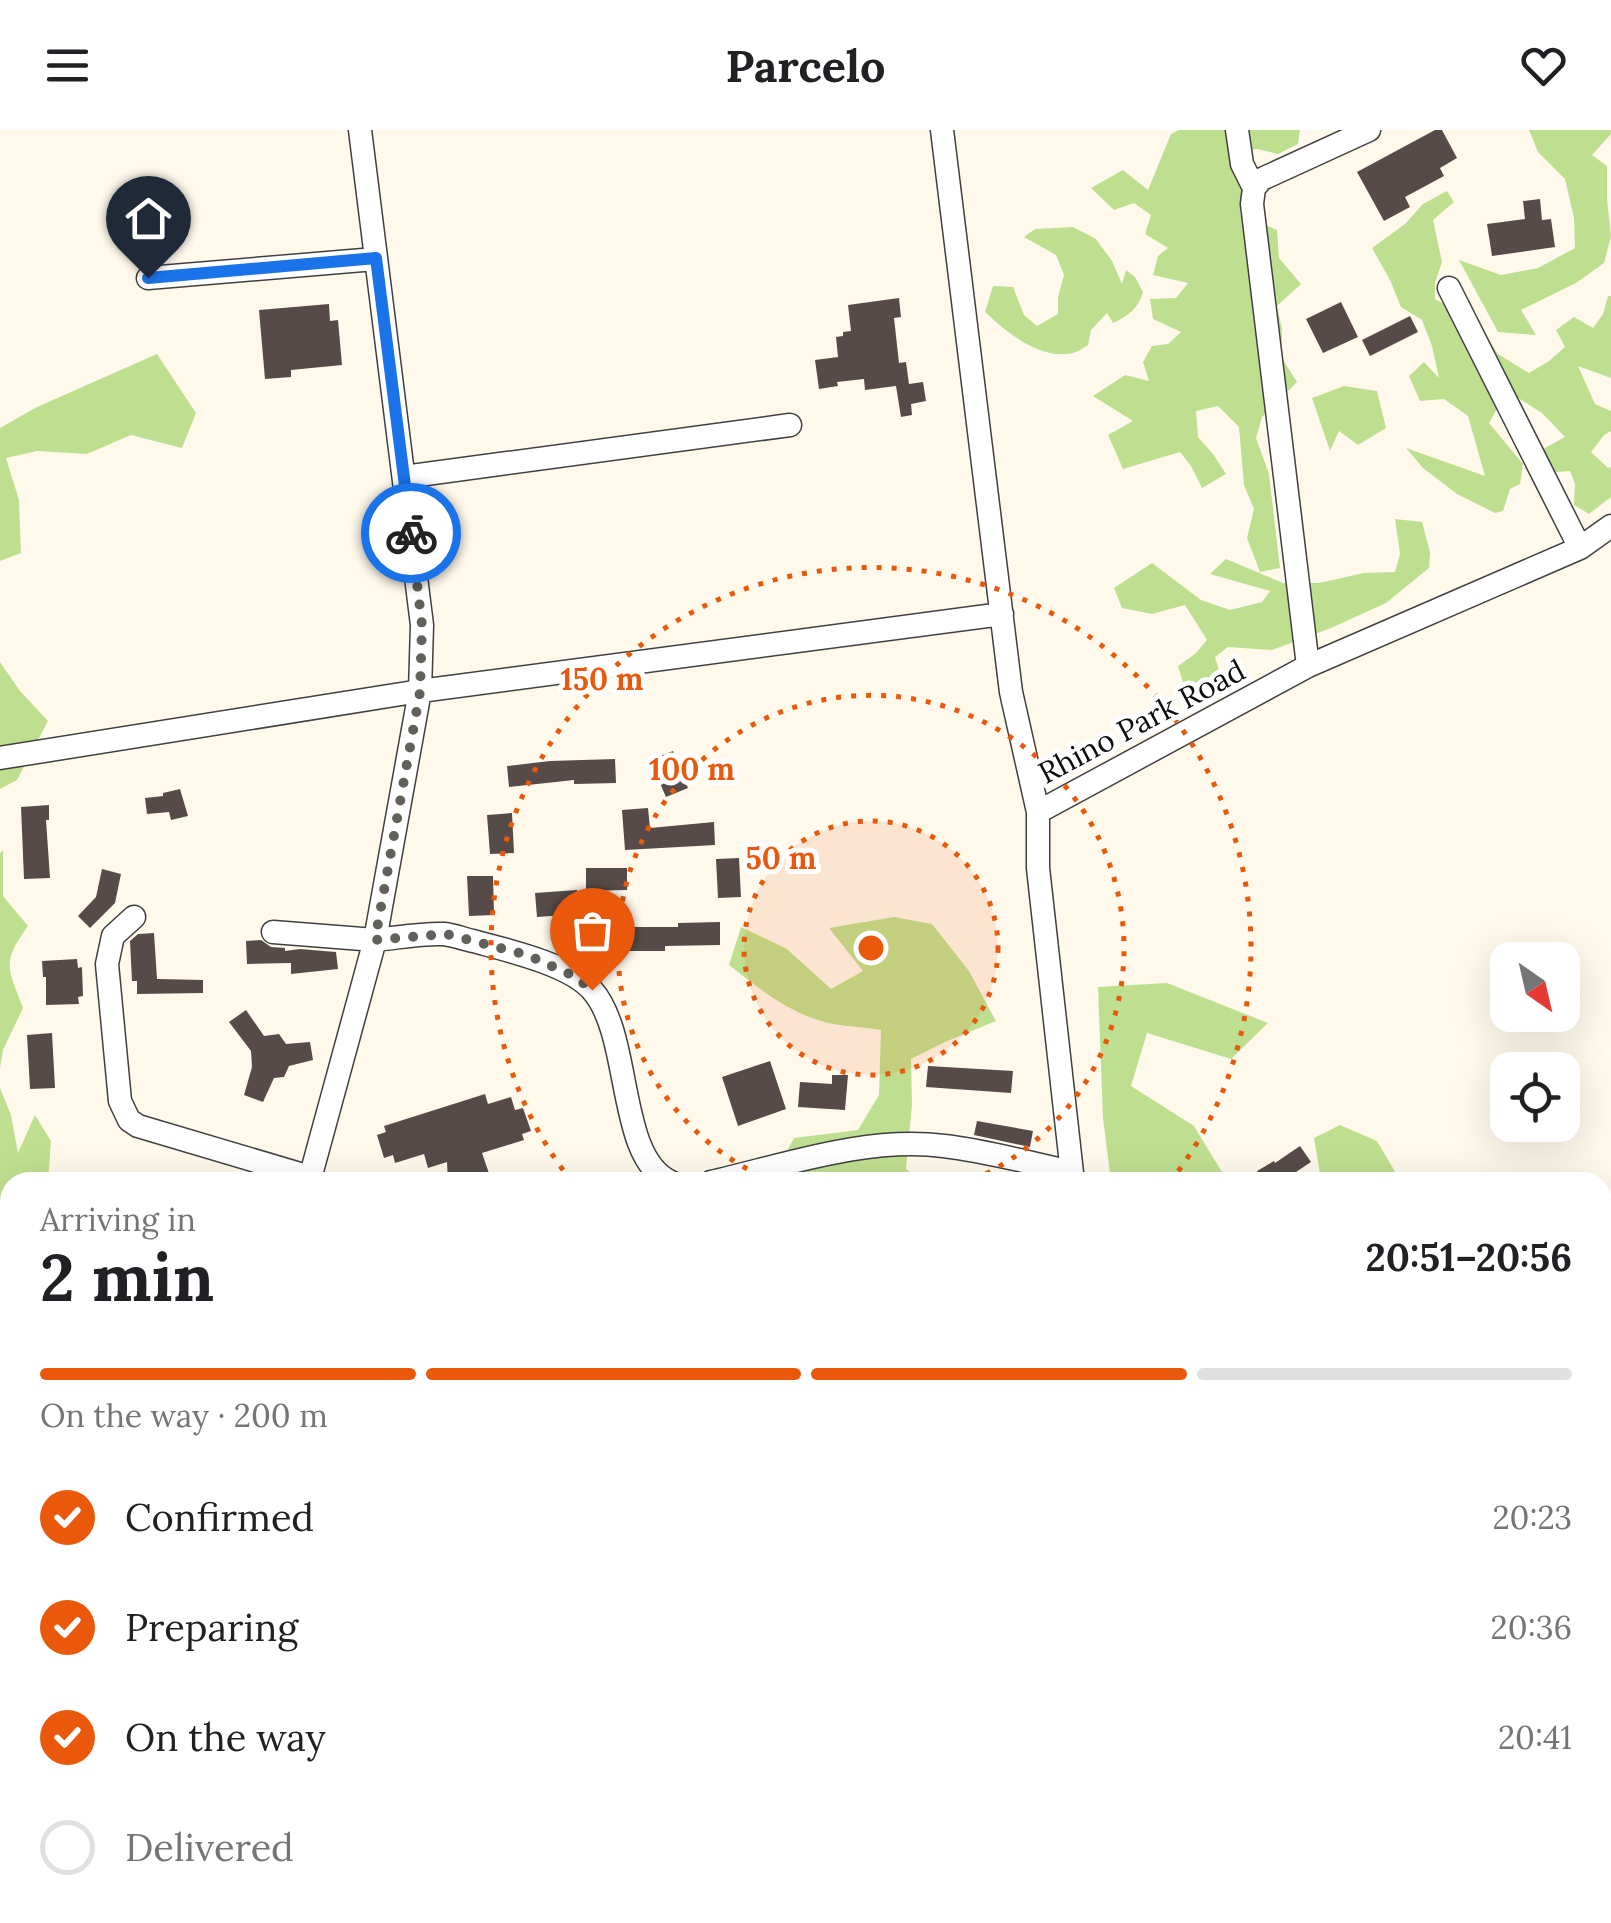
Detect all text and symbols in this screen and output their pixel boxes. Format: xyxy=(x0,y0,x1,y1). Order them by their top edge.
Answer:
text: Parcelo xyxy=(725,37,886,94)
icon: menu xyxy=(40,38,95,93)
icon: heart xyxy=(1516,38,1571,93)
pin xyxy=(106,176,191,279)
icon: home xyxy=(121,191,176,246)
courier xyxy=(361,483,461,583)
icon: bike xyxy=(384,506,439,561)
street label: Rhino Park Road xyxy=(1032,651,1252,792)
text: 150 m xyxy=(561,660,644,698)
text: 100 m xyxy=(649,750,735,788)
text: 50 m xyxy=(746,839,817,877)
pin xyxy=(550,888,635,991)
icon: bag xyxy=(565,903,620,958)
centre of rings xyxy=(853,930,889,966)
north arrow xyxy=(1490,942,1580,1032)
map controls xyxy=(1490,942,1580,1142)
button: locate xyxy=(1490,1052,1580,1142)
text: Arriving in xyxy=(40,1199,196,1240)
text: 20:51–20:56 xyxy=(1366,1233,1572,1281)
text: 2 min xyxy=(40,1236,214,1319)
text: On the way · 200 m xyxy=(40,1395,328,1436)
icon: check xyxy=(40,1490,95,1545)
text: Confirmed xyxy=(125,1493,314,1541)
text: 20:23 xyxy=(1492,1497,1572,1538)
icon: check xyxy=(40,1600,95,1655)
text: Preparing xyxy=(125,1603,298,1651)
text: 20:36 xyxy=(1491,1607,1572,1648)
icon: check xyxy=(40,1710,95,1765)
text: On the way xyxy=(125,1713,326,1761)
text: 20:41 xyxy=(1498,1717,1572,1758)
text: Delivered xyxy=(125,1823,294,1871)

